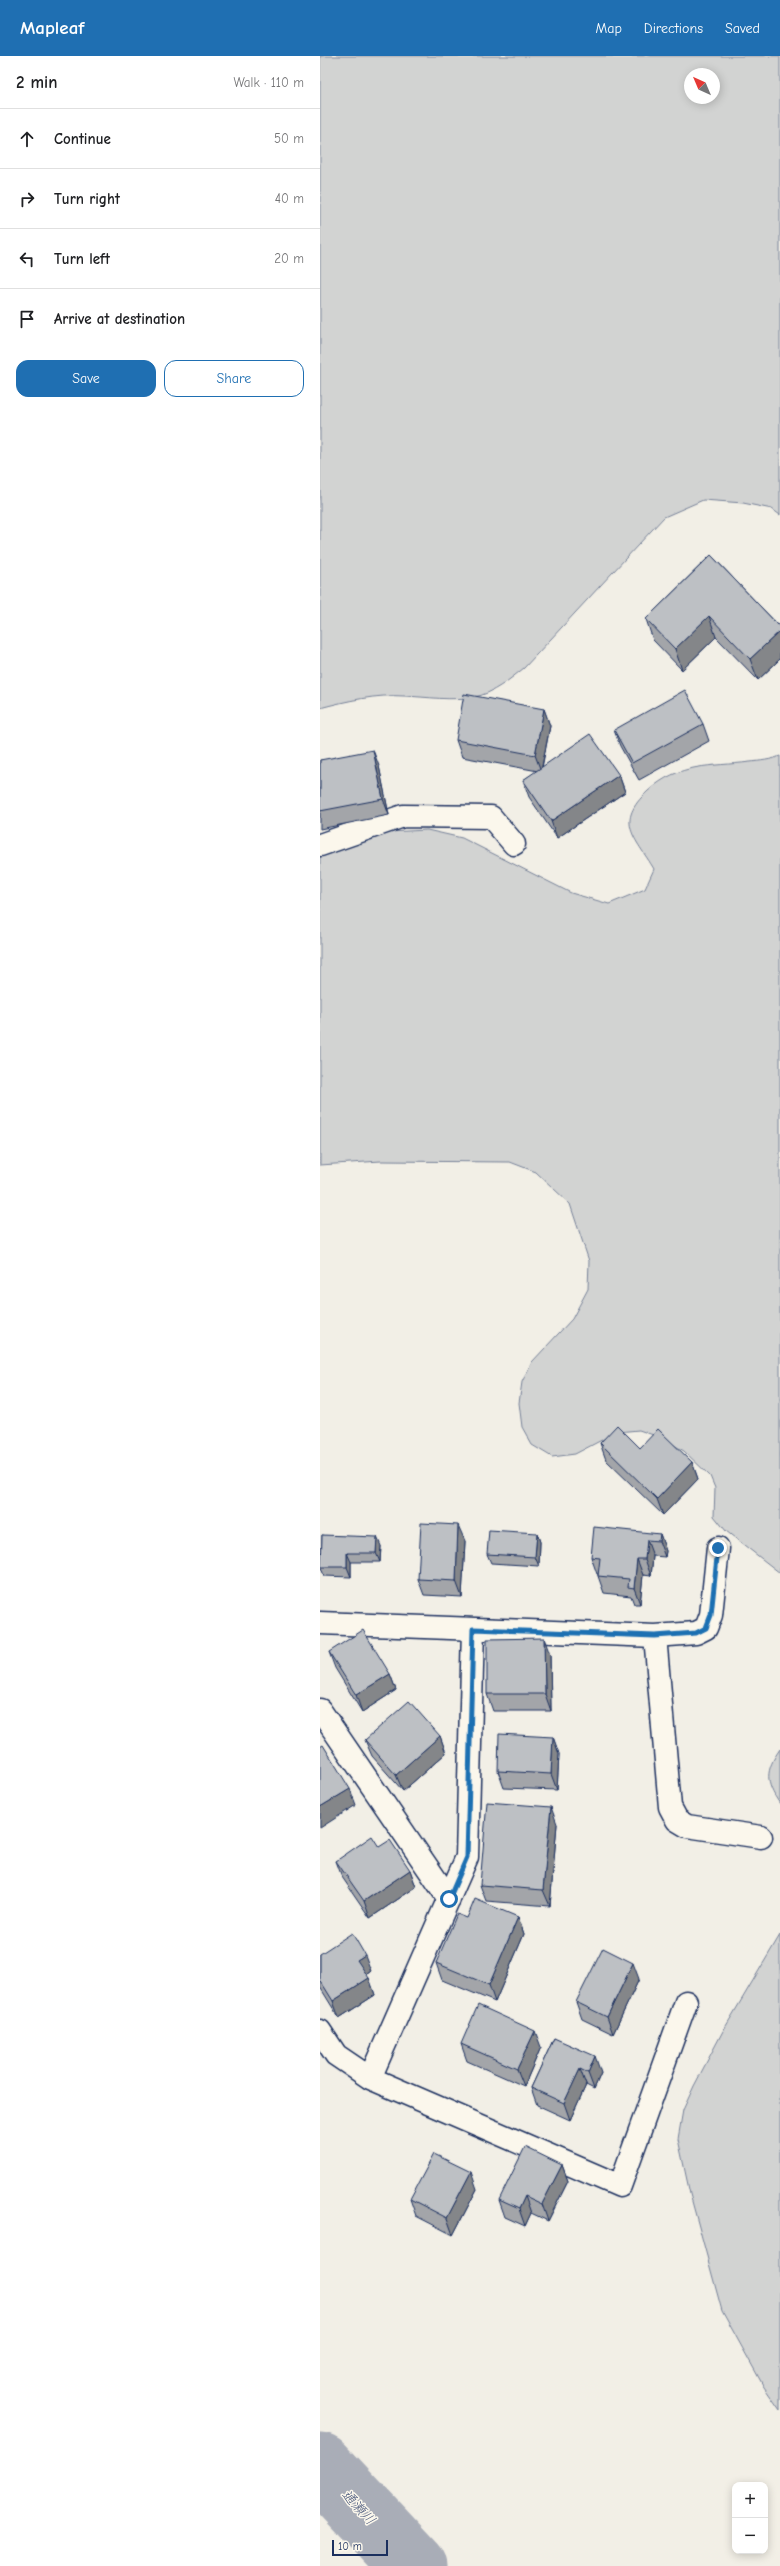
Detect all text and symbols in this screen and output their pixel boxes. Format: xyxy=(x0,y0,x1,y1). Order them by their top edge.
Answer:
text: Mapleaf xyxy=(20,17,84,39)
text: Map xyxy=(595,20,622,37)
text: Directions xyxy=(644,20,703,37)
text: Saved xyxy=(725,20,760,37)
north arrow xyxy=(684,68,720,104)
text: 2 min xyxy=(16,73,57,92)
text: Walk · 110 m xyxy=(233,75,304,90)
icon: ahead xyxy=(16,128,38,150)
text: Continue xyxy=(54,130,111,148)
text: 50 m xyxy=(274,131,304,146)
icon: right xyxy=(16,188,38,210)
text: Turn right xyxy=(54,190,120,208)
text: 40 m xyxy=(275,191,304,206)
icon: left xyxy=(16,248,38,270)
text: Turn left xyxy=(54,250,110,268)
text: 20 m xyxy=(274,251,304,266)
icon: arrive xyxy=(16,308,38,330)
text: Arrive at destination xyxy=(54,310,185,328)
button: Save xyxy=(16,360,156,397)
button: Share xyxy=(164,360,304,397)
route end xyxy=(709,1539,727,1557)
route start xyxy=(440,1890,458,1908)
map controls xyxy=(732,2482,768,2554)
button: + xyxy=(732,2482,768,2518)
water label: 通瀬川 xyxy=(338,2486,379,2528)
button: − xyxy=(732,2518,768,2554)
scale bar xyxy=(332,2538,388,2557)
text: 10 m xyxy=(338,2540,362,2553)

